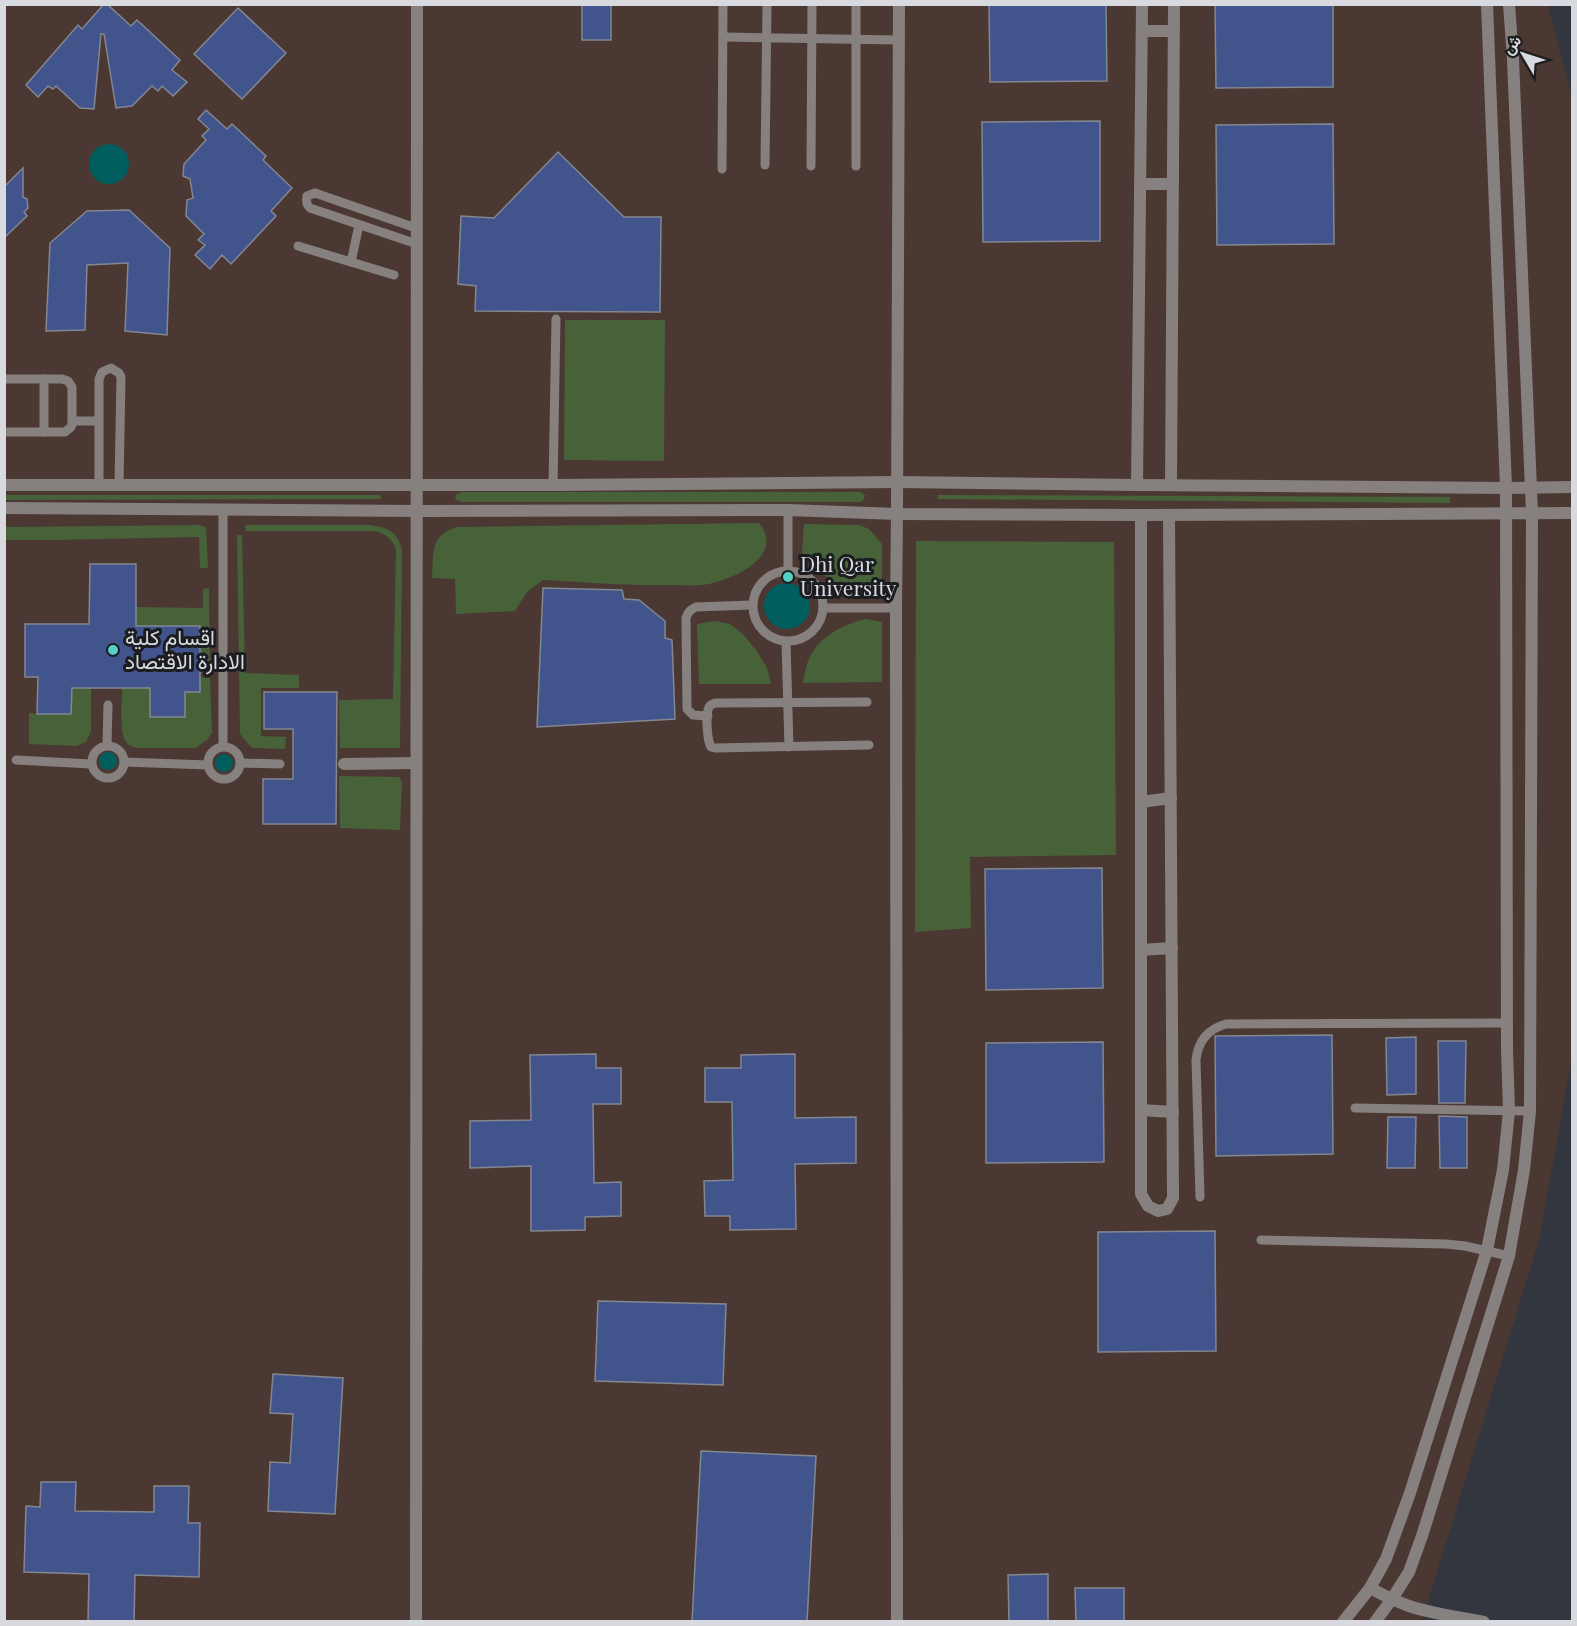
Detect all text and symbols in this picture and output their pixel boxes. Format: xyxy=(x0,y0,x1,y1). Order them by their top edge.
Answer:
north arrow xyxy=(1493,24,1553,84)
text: ش xyxy=(1497,30,1525,58)
place label: Dhi Qar University xyxy=(800,549,897,601)
marker: Dhi Qar University xyxy=(781,570,795,584)
place label: اقسام كلية الادارة الاقتصاد xyxy=(125,622,245,675)
marker: اقسام كلية الادارة الاقتصاد xyxy=(106,643,120,657)

